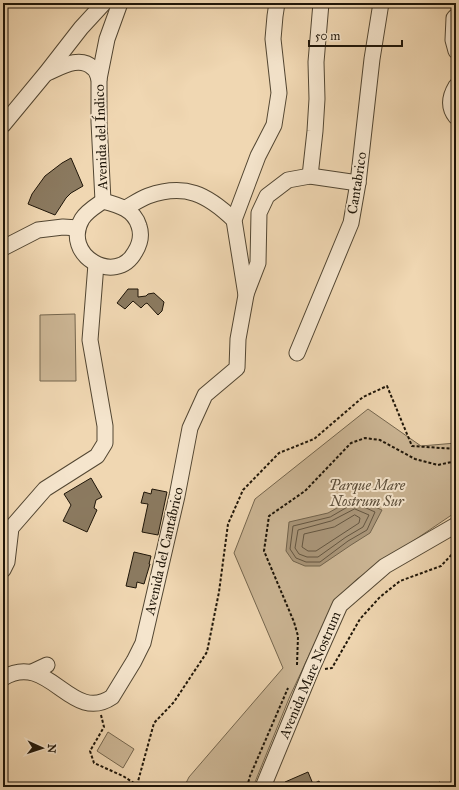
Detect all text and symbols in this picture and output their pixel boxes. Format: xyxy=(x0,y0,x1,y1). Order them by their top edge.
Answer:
scale bar xyxy=(309,22,402,48)
text: 50 m xyxy=(315,29,340,43)
street label: Avenida del Índico xyxy=(89,84,111,191)
street label: Cantabrico xyxy=(344,151,370,215)
park label: Parque Mare Nostrum Sur xyxy=(329,477,406,510)
street label: Avenida del Cantábrico xyxy=(141,485,187,618)
street label: Avenida Mare Nostrum xyxy=(275,609,345,742)
north arrow xyxy=(22,728,62,768)
text: N xyxy=(45,743,58,754)

